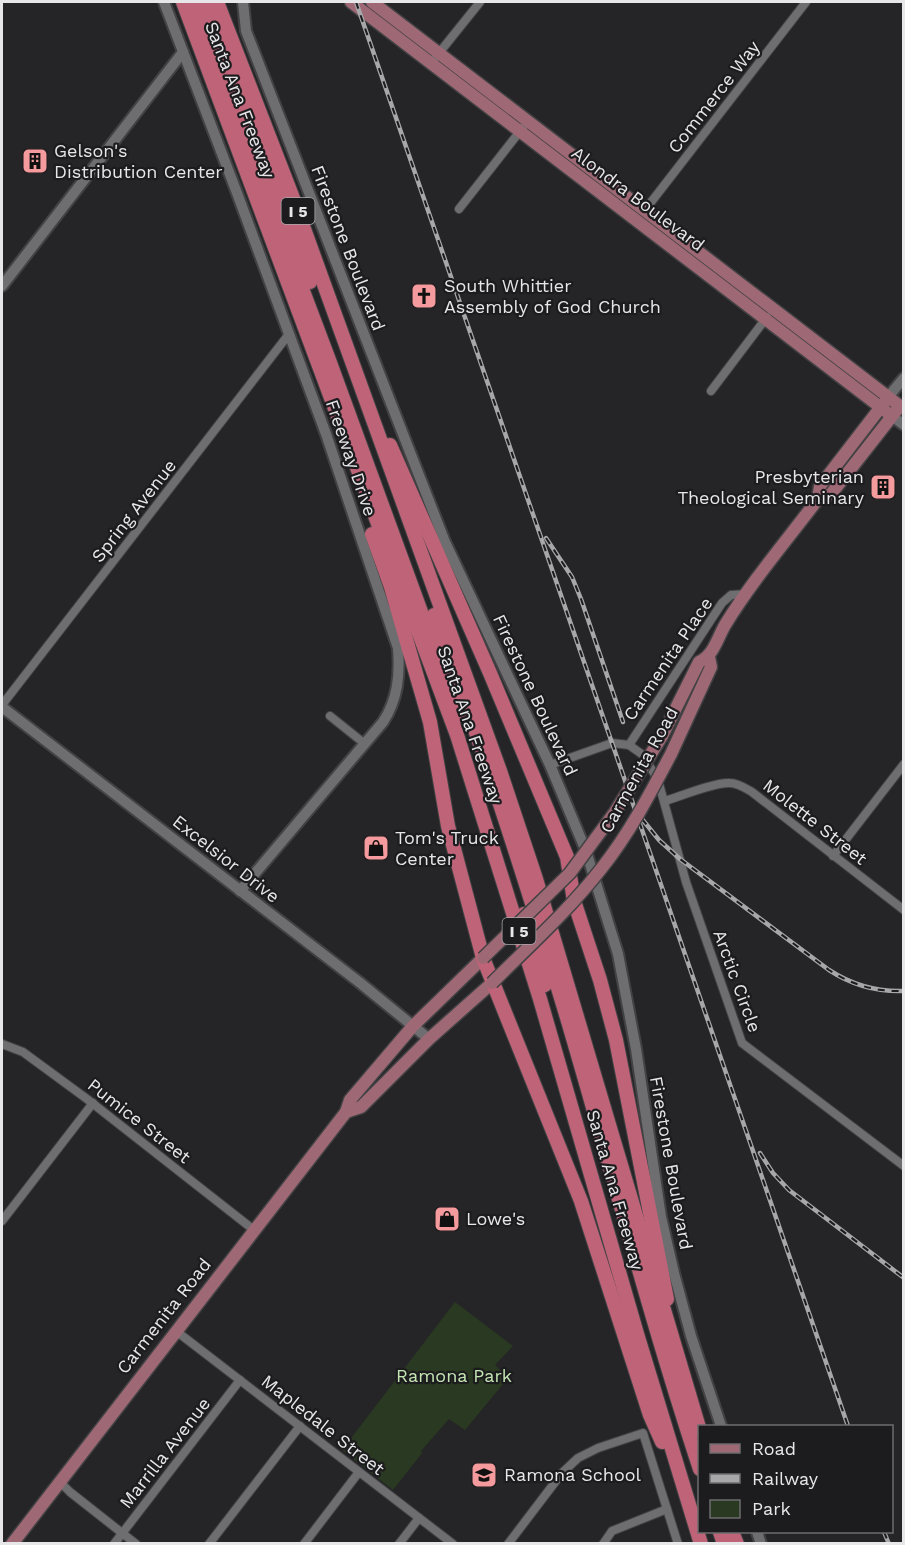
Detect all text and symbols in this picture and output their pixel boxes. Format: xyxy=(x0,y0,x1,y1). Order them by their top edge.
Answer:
street label: Santa Ana Freeway xyxy=(201,19,280,182)
street label: Commerce Way xyxy=(663,36,764,157)
place label: Gelson's Distribution Center xyxy=(54,140,223,182)
street label: Alondra Boulevard xyxy=(568,142,709,255)
building icon: Gelson's Distribution Center xyxy=(20,146,50,176)
street label: Firestone Boulevard xyxy=(307,162,390,334)
road number: I 5 xyxy=(282,198,314,224)
place label: South Whittier Assembly of God Church xyxy=(444,275,661,317)
church icon: South Whittier Assembly of God Church xyxy=(409,281,439,311)
street label: Freeway Drive xyxy=(322,397,381,519)
street label: Spring Avenue xyxy=(87,455,180,566)
place label: Presbyterian Theological Seminary xyxy=(677,466,865,508)
building icon: Presbyterian Theological Seminary xyxy=(868,472,898,502)
street label: Carmenita Place xyxy=(619,593,717,724)
street label: Firestone Boulevard xyxy=(489,611,582,779)
street label: Santa Ana Freeway xyxy=(434,643,508,807)
street label: Carmenita Road xyxy=(595,703,682,836)
street label: Molette Street xyxy=(759,774,872,869)
street label: Excelsior Drive xyxy=(169,810,284,907)
place label: Tom's Truck Center xyxy=(395,827,499,869)
shop icon: Tom's Truck Center xyxy=(361,833,391,863)
road number: I 5 xyxy=(502,918,536,944)
street label: Arctic Circle xyxy=(709,927,766,1035)
street label: Pumice Street xyxy=(84,1074,195,1168)
street label: Firestone Boulevard xyxy=(646,1075,697,1251)
street label: Santa Ana Freeway xyxy=(583,1107,649,1273)
shop icon: Lowe's xyxy=(432,1204,462,1234)
place label: Lowe's xyxy=(466,1208,525,1229)
street label: Carmenita Road xyxy=(112,1254,215,1378)
park label: Ramona Park xyxy=(396,1365,512,1386)
street label: Mapledale Street xyxy=(258,1370,389,1479)
street label: Marrilla Avenue xyxy=(115,1393,214,1512)
legend xyxy=(698,1425,893,1533)
text: Road xyxy=(752,1438,796,1459)
school or university icon: Ramona School xyxy=(469,1460,499,1490)
place label: Ramona School xyxy=(504,1464,642,1485)
text: Railway xyxy=(752,1468,819,1489)
text: Park xyxy=(752,1498,791,1519)

